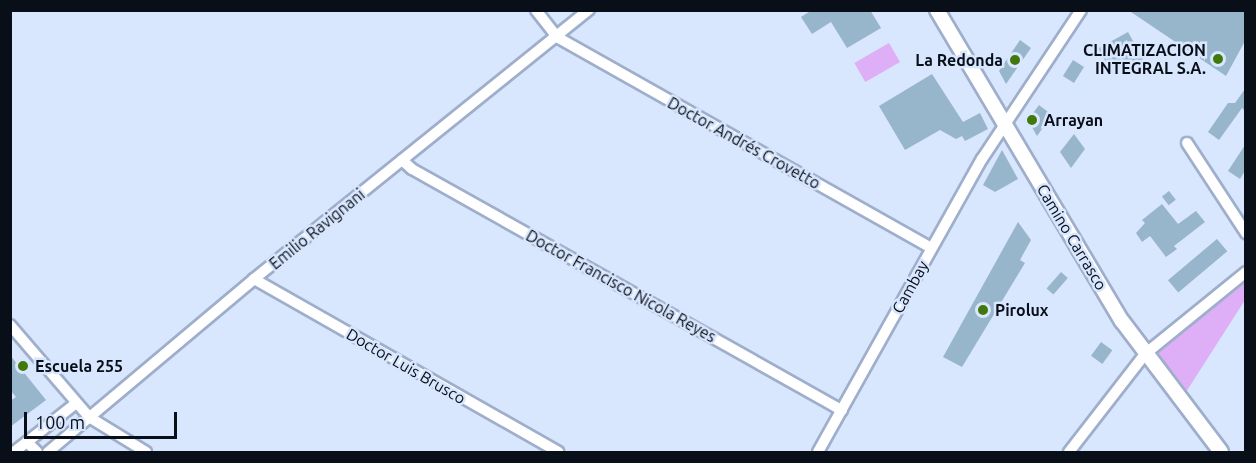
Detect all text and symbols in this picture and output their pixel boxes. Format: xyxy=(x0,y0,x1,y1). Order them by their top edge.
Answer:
place label: CLIMATIZACION INTEGRAL S.A. xyxy=(1083,40,1206,78)
place label: La Redonda xyxy=(915,50,1003,70)
marker: CLIMATIZACION INTEGRAL S.A. xyxy=(1211,52,1225,66)
marker: La Redonda xyxy=(1008,53,1022,67)
street label: Doctor Andrés Crovetto xyxy=(664,93,824,193)
place label: Arrayan xyxy=(1044,110,1103,130)
marker: Arrayan xyxy=(1025,113,1039,127)
street label: Camino Carrasco xyxy=(1033,181,1111,293)
street label: Emilio Ravignani xyxy=(265,185,369,273)
street label: Doctor Francisco Nicola Reyes xyxy=(523,226,719,346)
street label: Cambay xyxy=(888,257,932,317)
place label: Pirolux xyxy=(995,300,1049,320)
marker: Pirolux xyxy=(976,303,990,317)
street label: Doctor Luis Brusco xyxy=(343,324,469,408)
place label: Escuela 255 xyxy=(35,356,123,376)
marker: Escuela 255 xyxy=(16,359,30,373)
scale bar xyxy=(27,400,180,438)
text: 100 m xyxy=(35,412,85,432)

